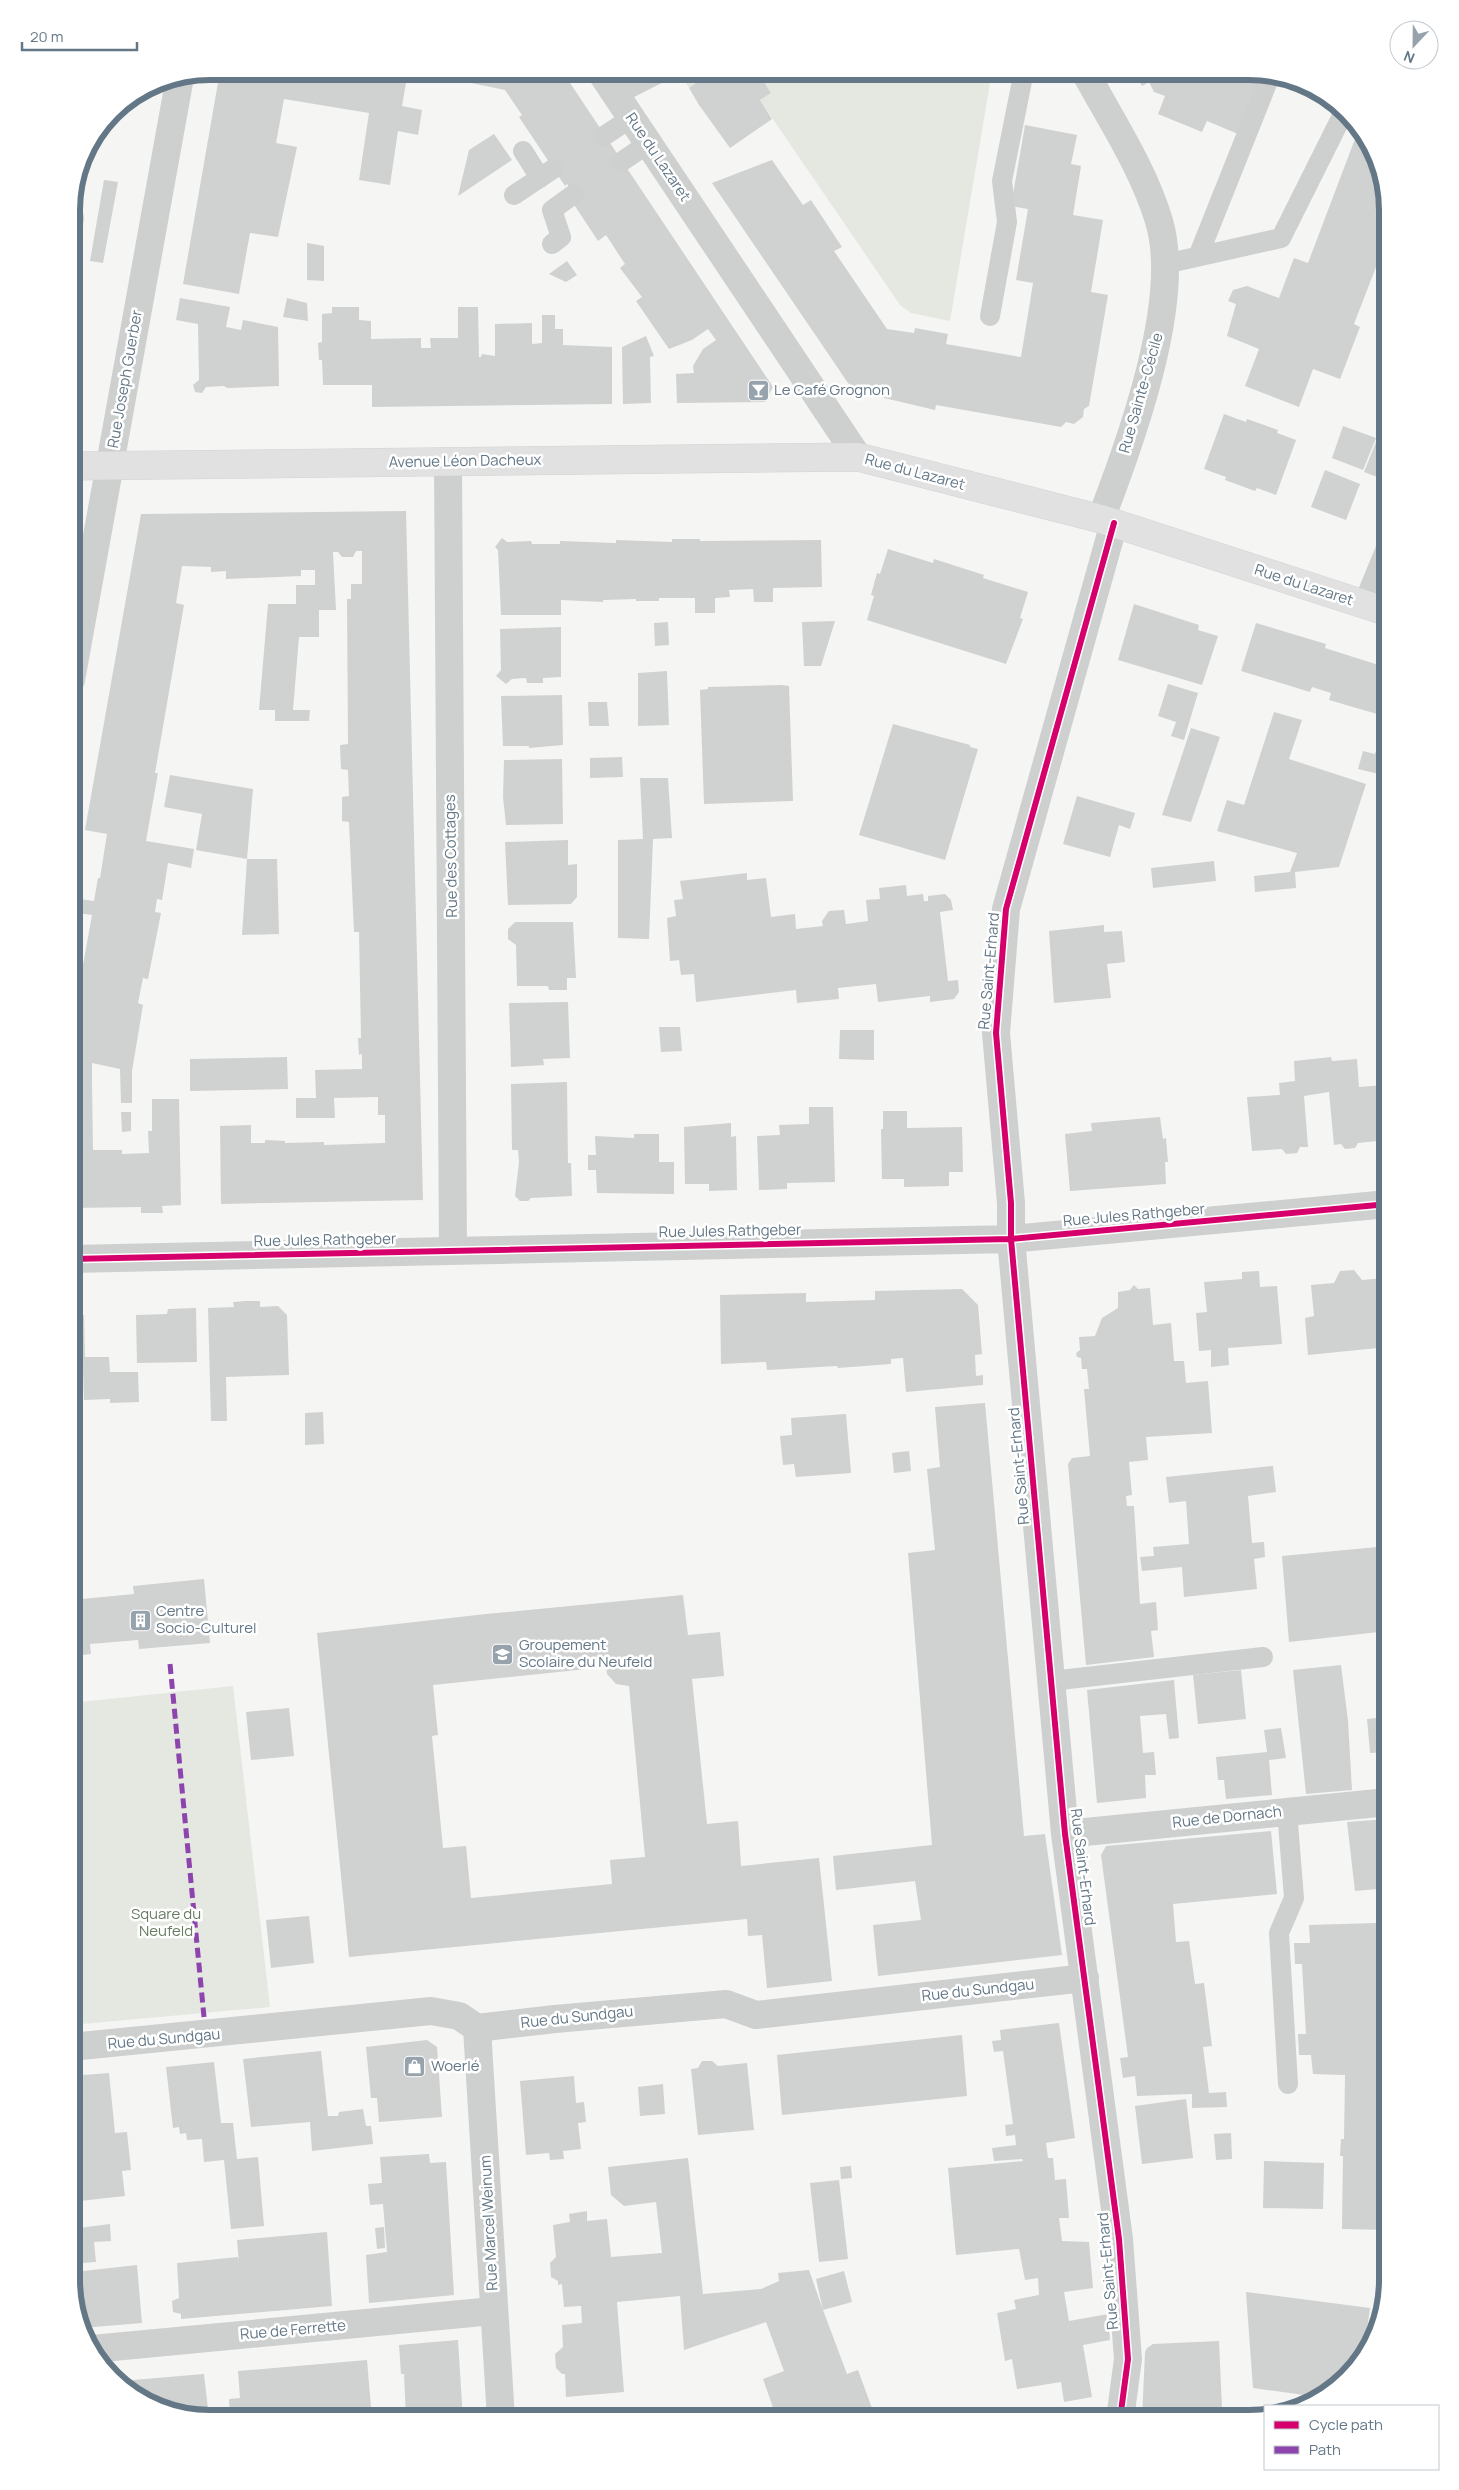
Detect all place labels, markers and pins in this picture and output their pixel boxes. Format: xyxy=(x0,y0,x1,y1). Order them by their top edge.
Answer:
bar icon: Le Café Grognon xyxy=(746,378,770,402)
place label: Le Café Grognon xyxy=(774,379,890,400)
place label: Centre Socio-Culturel xyxy=(156,1600,256,1638)
building icon: Centre Socio-Culturel xyxy=(128,1608,152,1632)
place label: Groupement Scolaire du Neufeld xyxy=(519,1634,652,1672)
school or university icon: Groupement Scolaire du Neufeld xyxy=(491,1642,515,1666)
shop icon: Woerlé xyxy=(403,2054,427,2078)
place label: Woerlé xyxy=(431,2055,480,2076)

